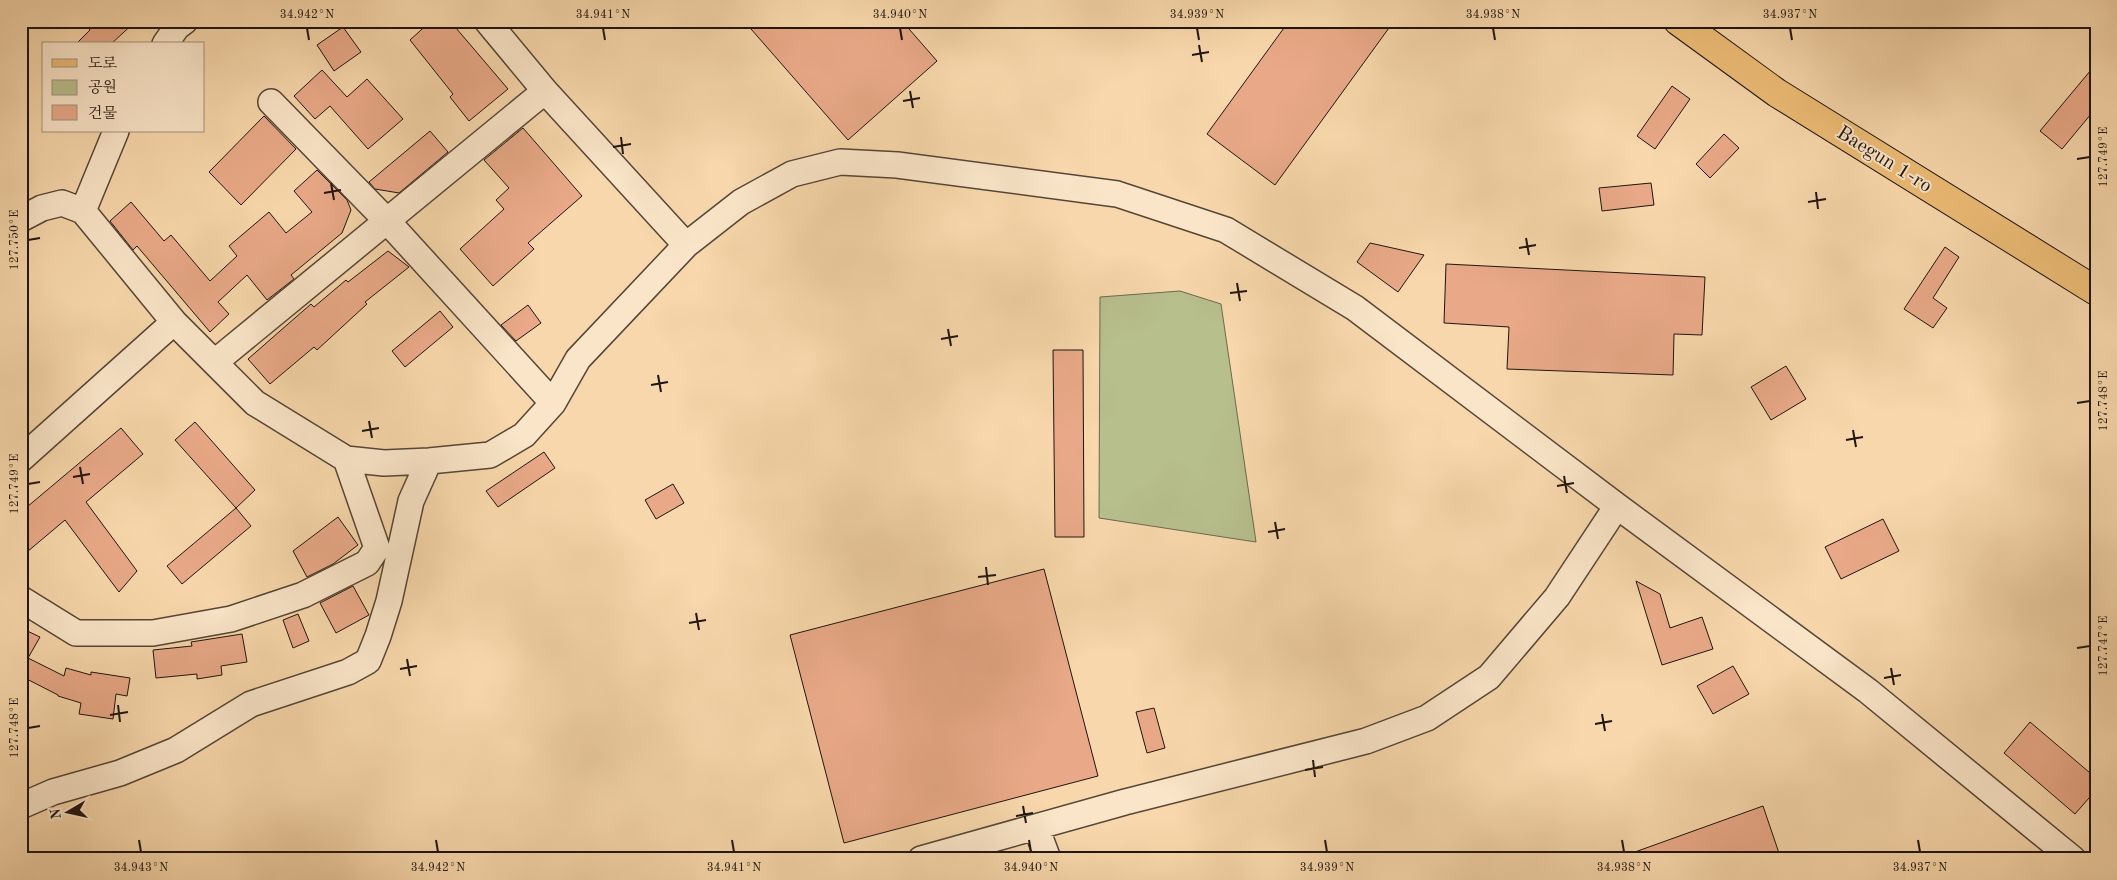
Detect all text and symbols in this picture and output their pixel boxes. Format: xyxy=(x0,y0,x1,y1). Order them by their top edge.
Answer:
text: 34.942°N xyxy=(280,9,334,21)
text: 34.941°N xyxy=(576,9,630,21)
text: 34.940°N xyxy=(873,9,927,21)
text: 34.939°N xyxy=(1170,9,1224,21)
text: 34.938°N xyxy=(1466,9,1520,21)
text: 34.937°N xyxy=(1763,9,1817,21)
legend xyxy=(42,42,205,132)
text: 도로 xyxy=(88,56,117,72)
text: 공원 xyxy=(88,79,117,96)
text: 건물 xyxy=(88,105,117,122)
street label: Baegun 1-ro xyxy=(1833,123,1935,197)
text: 127.749°E xyxy=(2098,127,2110,187)
text: 127.750°E xyxy=(8,210,21,270)
text: 127.748°E xyxy=(2098,371,2110,431)
text: 127.749°E xyxy=(9,454,21,514)
text: 127.747°E xyxy=(2098,616,2110,676)
text: 127.748°E xyxy=(9,698,21,758)
north arrow xyxy=(42,788,92,838)
text: N xyxy=(48,807,64,820)
text: 34.943°N xyxy=(114,862,168,874)
text: 34.942°N xyxy=(411,862,465,874)
text: 34.941°N xyxy=(707,862,761,874)
text: 34.940°N xyxy=(1004,862,1058,874)
text: 34.939°N xyxy=(1300,862,1354,874)
text: 34.938°N xyxy=(1597,862,1651,874)
text: 34.937°N xyxy=(1893,862,1947,874)

